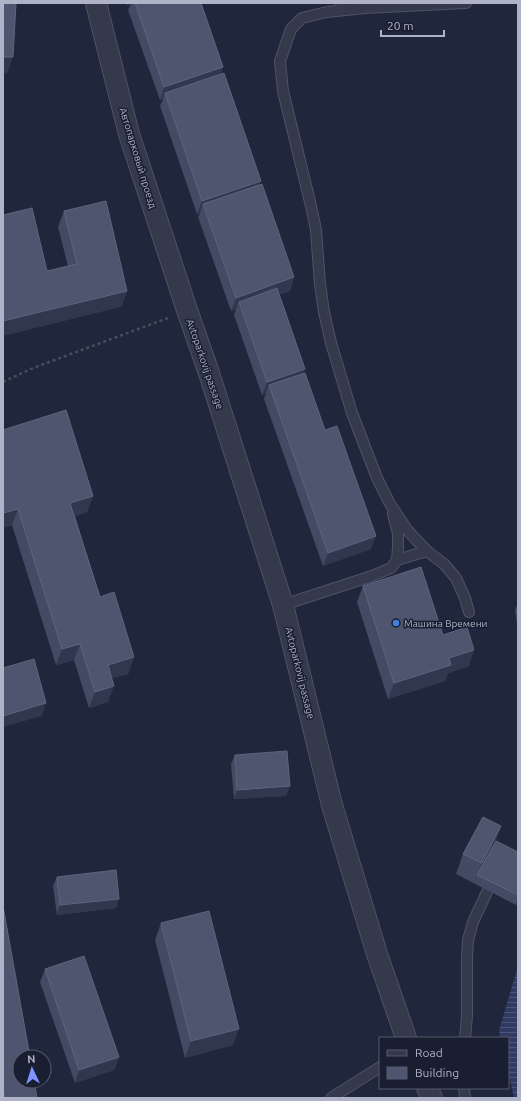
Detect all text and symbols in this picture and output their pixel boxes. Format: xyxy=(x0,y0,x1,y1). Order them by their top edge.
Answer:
scale bar xyxy=(381,12,444,38)
text: 20 m xyxy=(387,19,414,32)
street label: Автопарковый проезд xyxy=(117,106,159,210)
street label: Avtoparkovij passage xyxy=(184,317,226,411)
marker: Машина Времени xyxy=(391,618,401,628)
place label: Машина Времени xyxy=(404,618,487,629)
street label: Avtoparkovij passage xyxy=(283,626,317,720)
legend xyxy=(379,1037,509,1089)
text: Road xyxy=(415,1046,443,1059)
north arrow xyxy=(12,1049,52,1089)
text: N xyxy=(27,1053,36,1065)
text: Building xyxy=(415,1066,459,1079)

